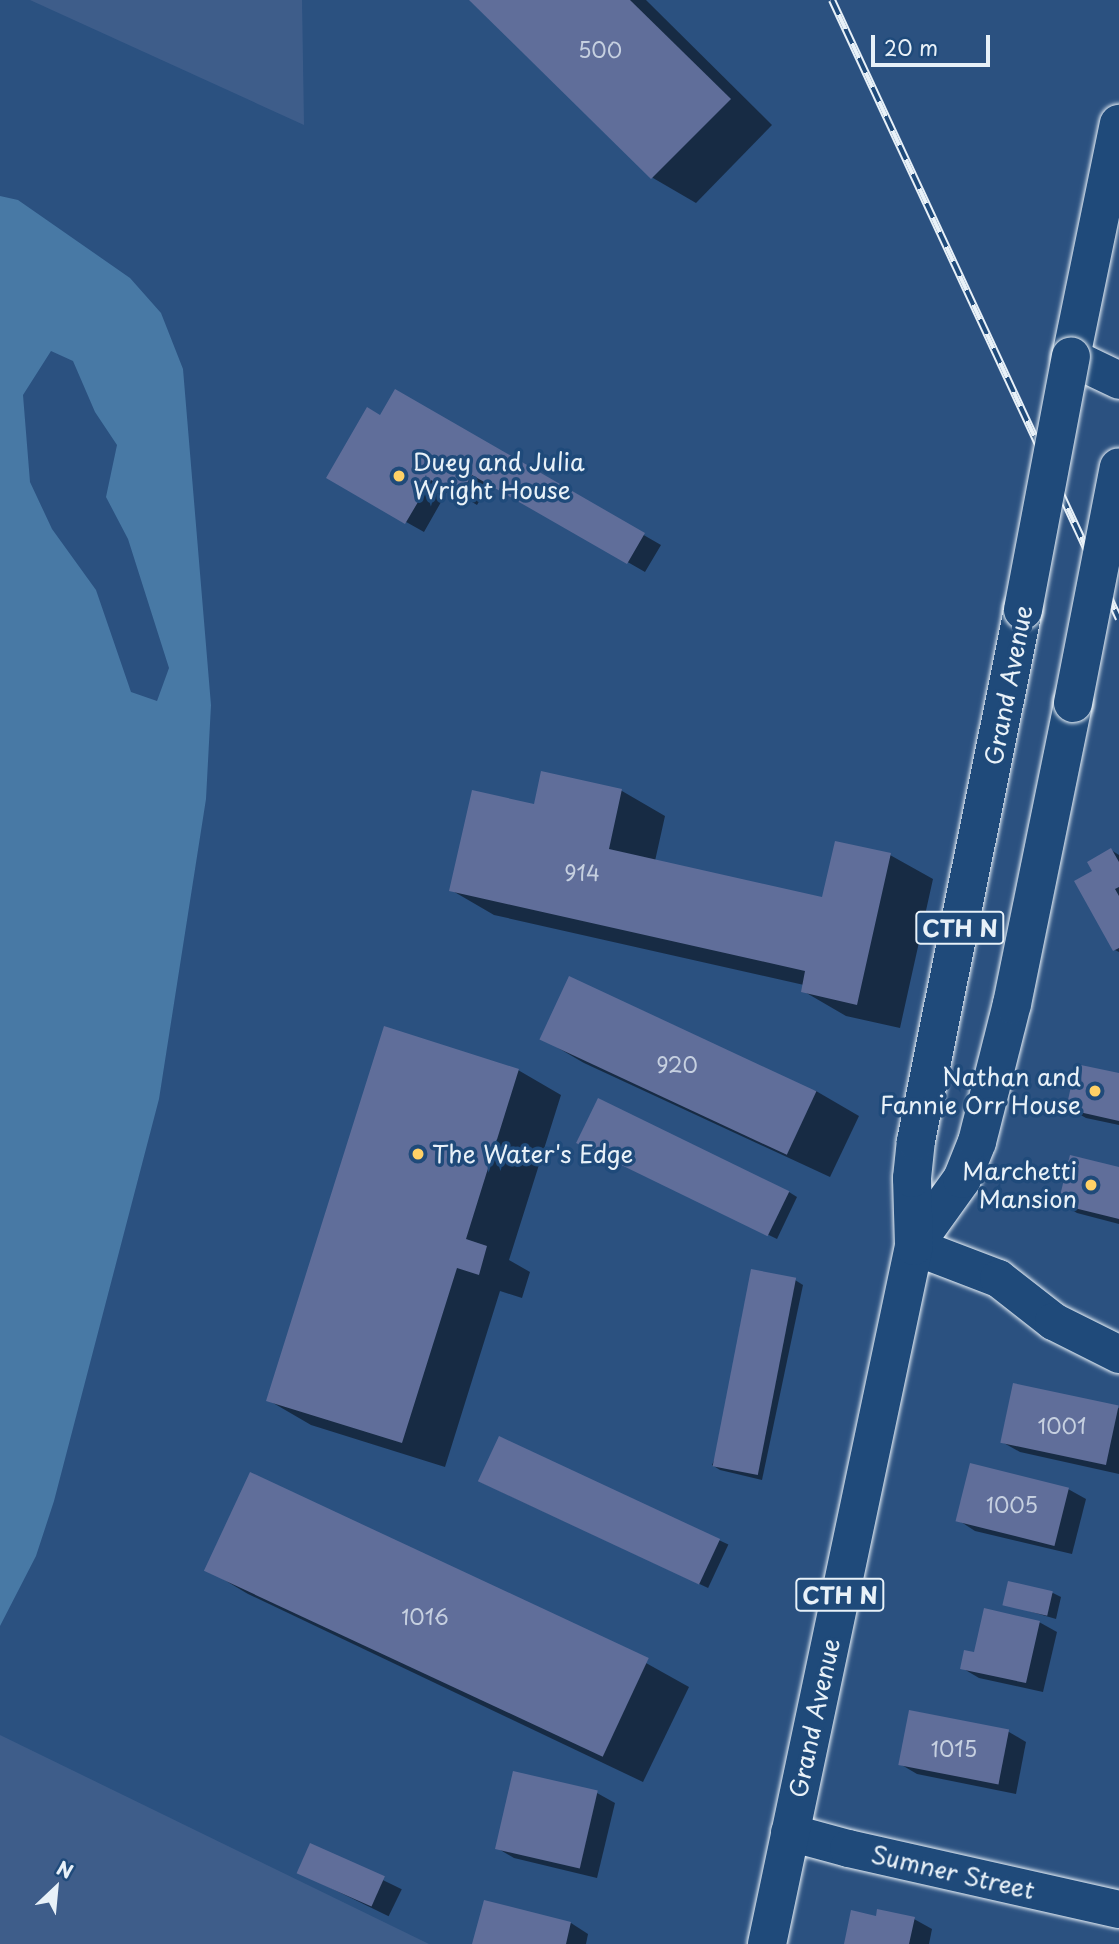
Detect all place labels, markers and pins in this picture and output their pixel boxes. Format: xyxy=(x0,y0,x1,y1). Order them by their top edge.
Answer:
place label: Duey and Julia Wright House xyxy=(413,448,589,504)
marker: Duey and Julia Wright House xyxy=(391,468,407,484)
place label: Nathan and Fannie Orr House xyxy=(877,1063,1081,1119)
marker: Nathan and Fannie Orr House xyxy=(1087,1083,1103,1099)
place label: The Water's Edge xyxy=(432,1140,634,1168)
marker: The Water's Edge xyxy=(410,1146,426,1162)
place label: Marchetti Mansion xyxy=(962,1157,1077,1213)
marker: Marchetti Mansion xyxy=(1083,1177,1099,1193)

